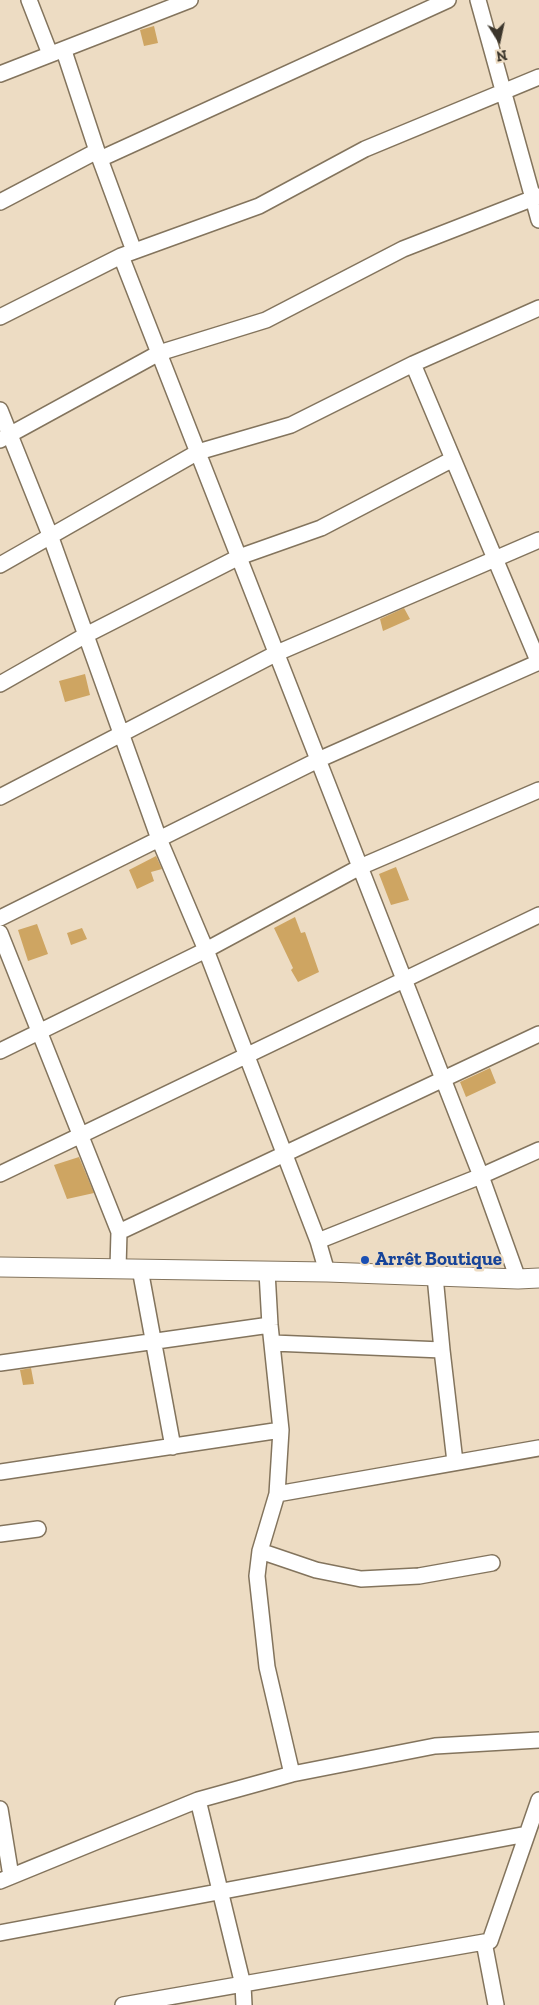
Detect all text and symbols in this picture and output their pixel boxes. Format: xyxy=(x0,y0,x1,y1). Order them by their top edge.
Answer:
north arrow xyxy=(474,15,524,65)
text: N xyxy=(495,46,508,65)
place label: Arrêt Boutique xyxy=(375,1249,502,1271)
marker: Arrêt Boutique xyxy=(359,1254,371,1266)

